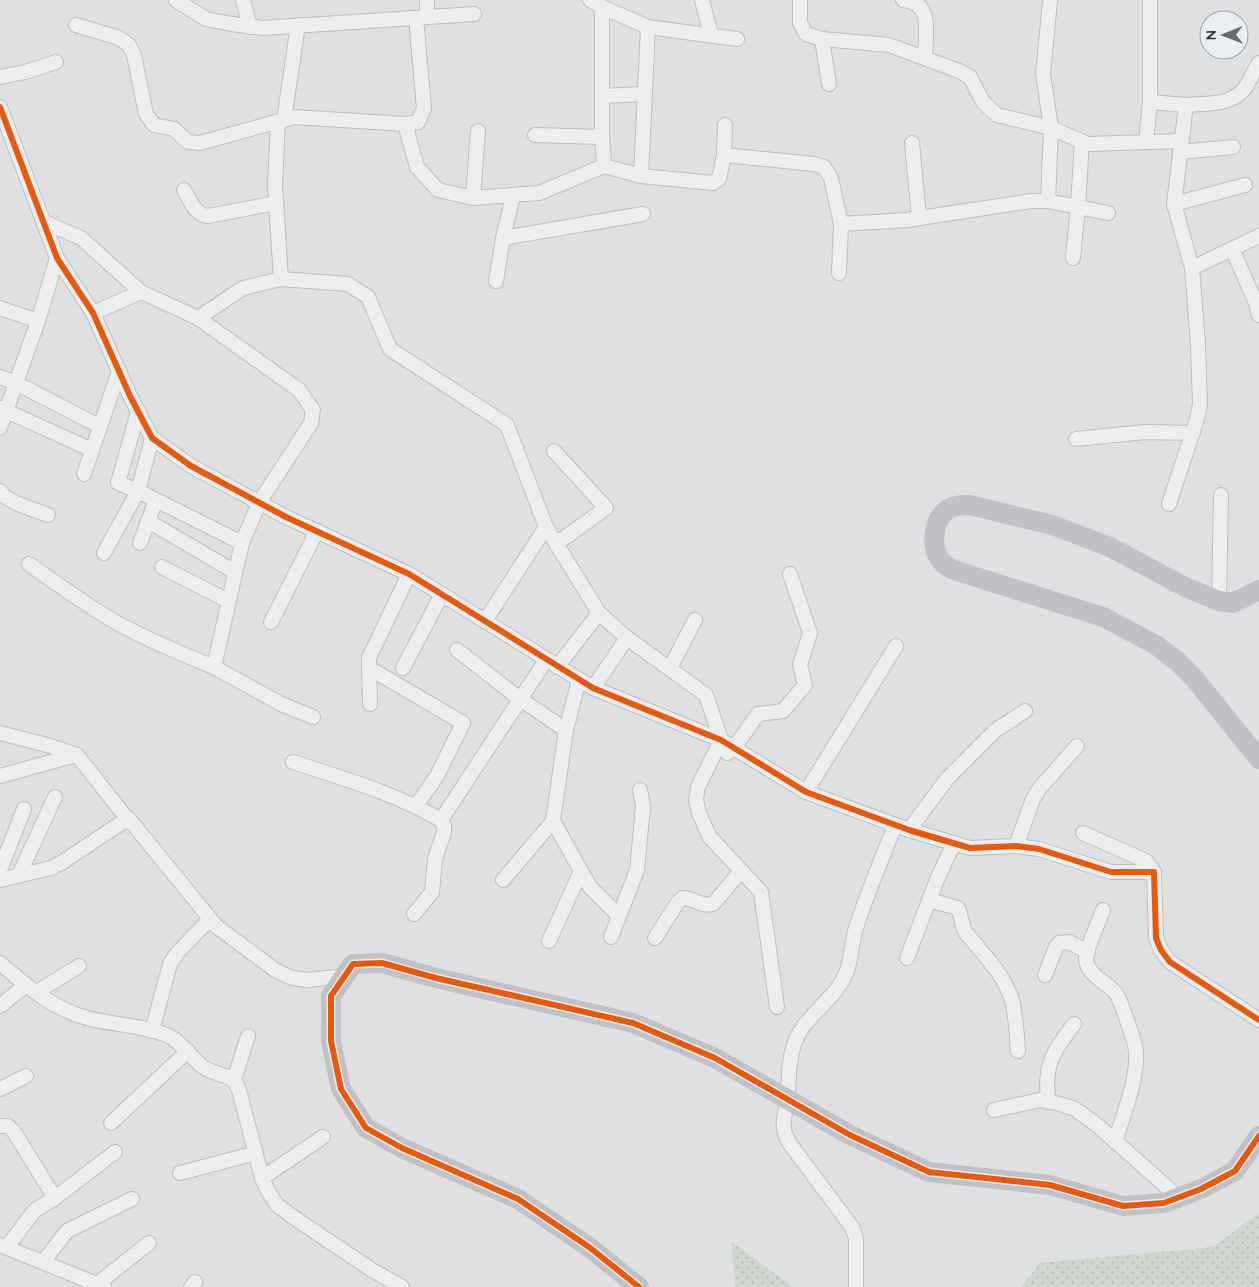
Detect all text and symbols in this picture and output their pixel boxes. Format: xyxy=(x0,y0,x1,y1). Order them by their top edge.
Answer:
north arrow xyxy=(1199,10,1249,60)
text: N xyxy=(1202,30,1220,41)

